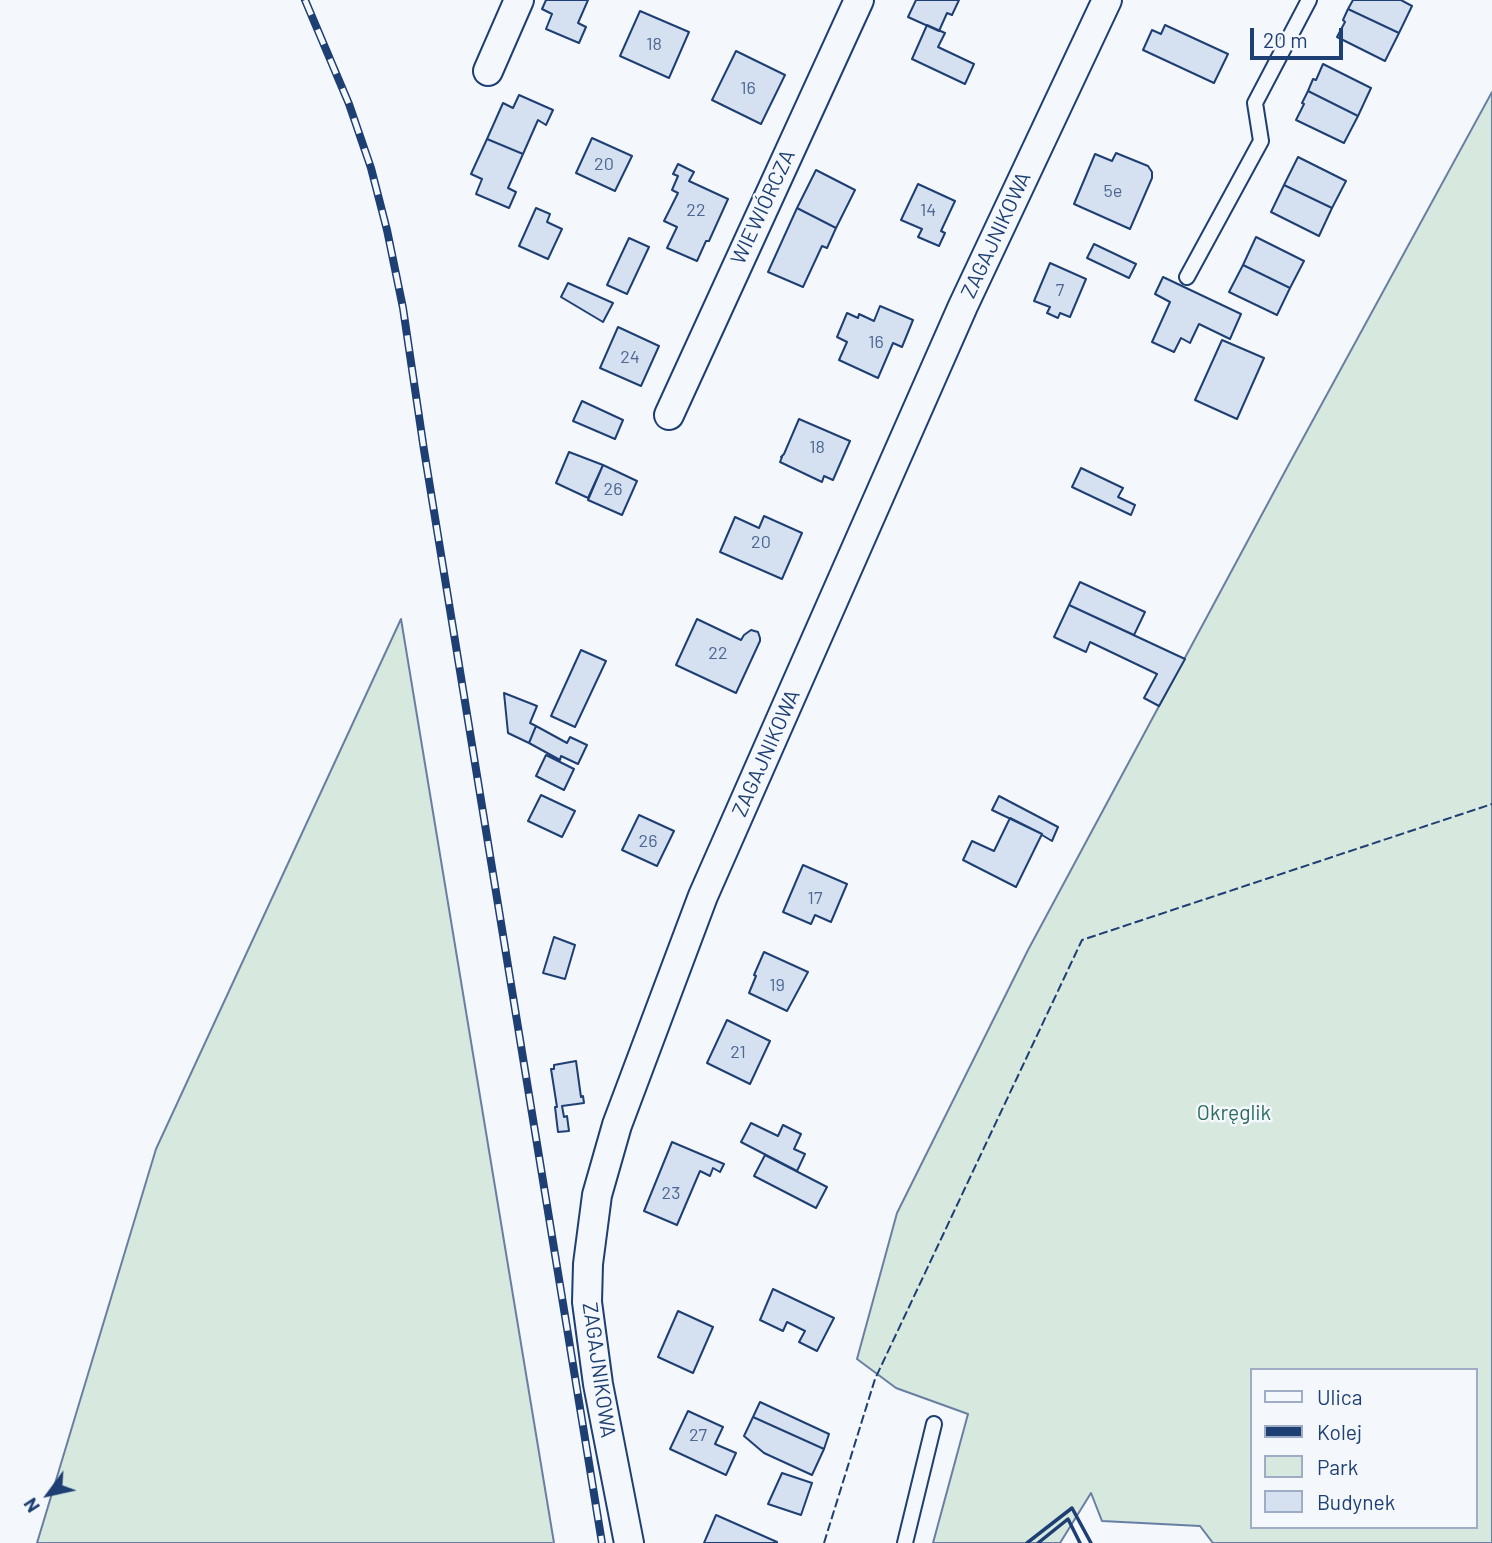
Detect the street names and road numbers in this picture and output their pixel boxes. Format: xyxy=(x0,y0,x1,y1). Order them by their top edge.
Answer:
street label: WIEWIÓRCZA xyxy=(725,146,801,268)
street label: ZAGAJNIKOWA xyxy=(956,168,1036,302)
street label: ZAGAJNIKOWA xyxy=(727,686,805,820)
street label: ZAGAJNIKOWA xyxy=(577,1301,621,1439)

